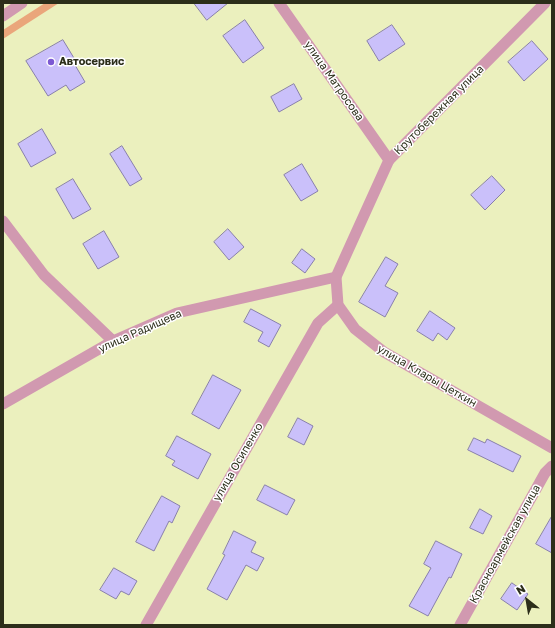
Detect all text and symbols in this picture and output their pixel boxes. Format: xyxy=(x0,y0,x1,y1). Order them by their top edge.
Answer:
street label: улица Матросова xyxy=(302,39,366,123)
place label: Автосервис xyxy=(59,55,124,69)
marker: Автосервис xyxy=(46,57,56,67)
street label: Крутобережная улица xyxy=(391,62,487,158)
street label: улица Радищева xyxy=(96,307,184,355)
street label: улица Клары Цеткин xyxy=(375,342,479,410)
street label: улица Осипенко xyxy=(210,420,266,504)
street label: Красноармейская улица xyxy=(467,482,543,606)
north arrow xyxy=(507,580,547,620)
text: N xyxy=(514,582,527,597)

